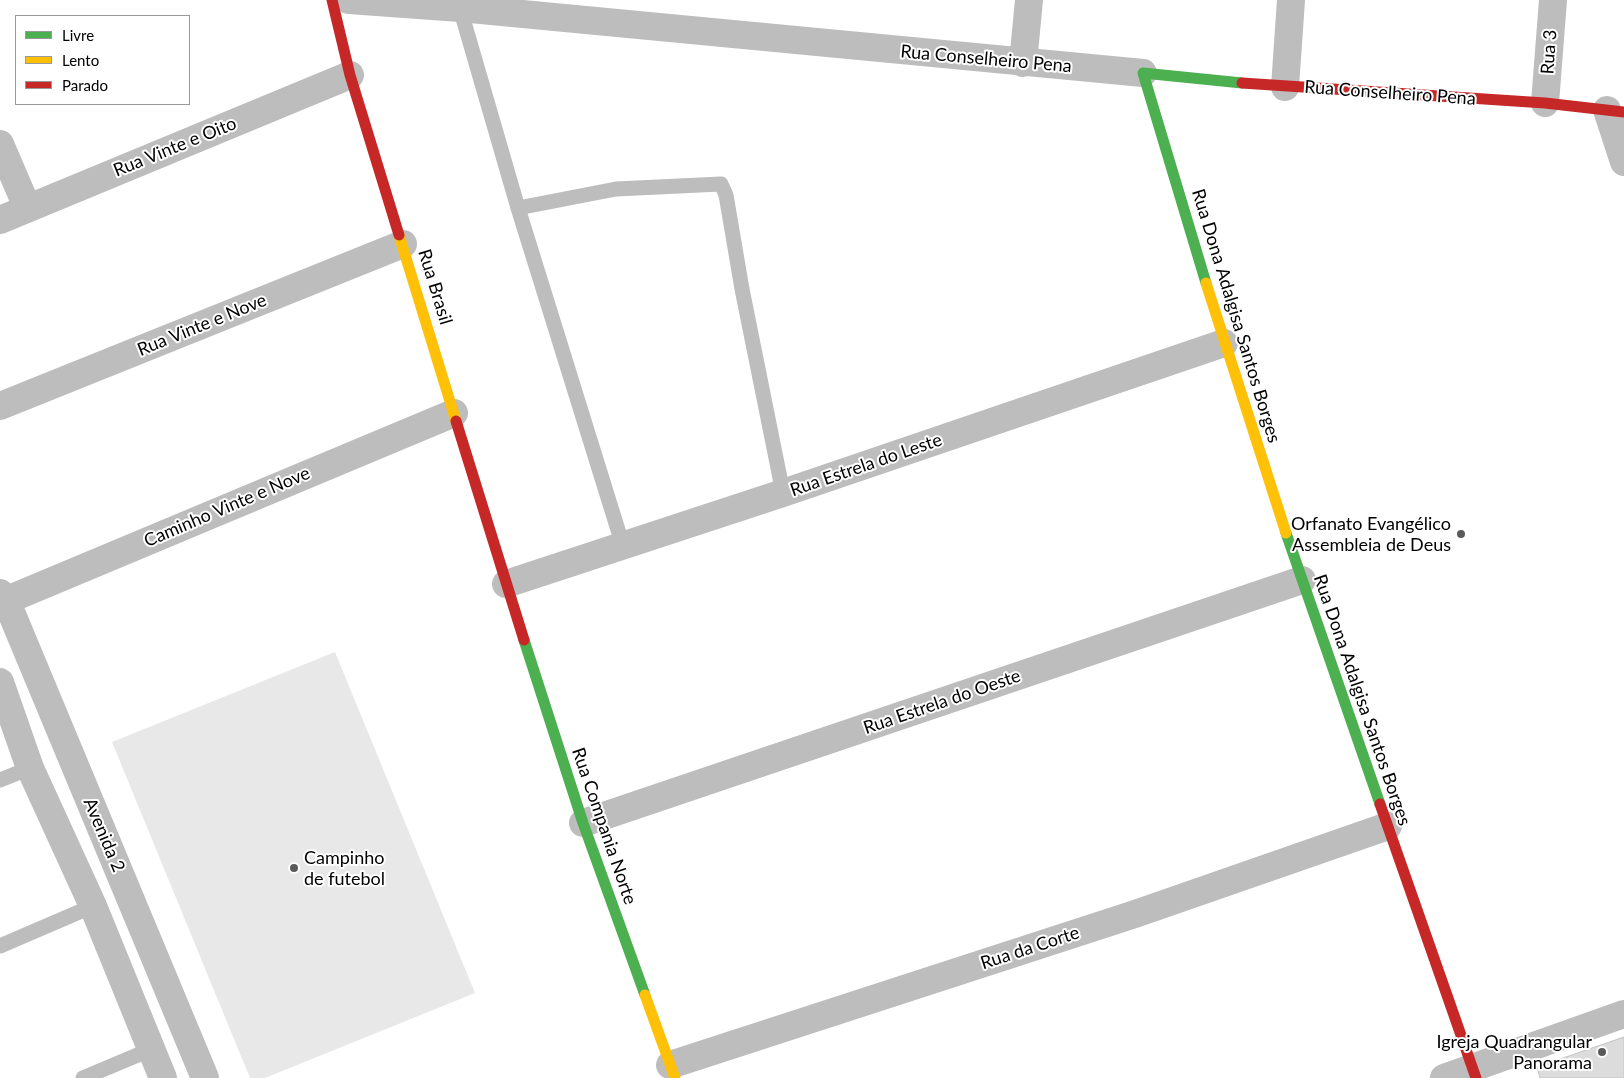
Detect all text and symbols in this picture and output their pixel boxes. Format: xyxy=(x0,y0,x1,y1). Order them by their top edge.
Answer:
legend xyxy=(15,15,190,105)
text: Livre xyxy=(62,26,94,44)
street label: Rua 3 xyxy=(1537,29,1561,75)
street label: Rua Conselheiro Pena xyxy=(899,41,1073,77)
text: Lento xyxy=(62,51,99,69)
text: Parado xyxy=(62,76,108,94)
street label: Rua Conselheiro Pena xyxy=(1304,76,1476,110)
street label: Rua Vinte e Oito xyxy=(110,113,240,181)
street label: Rua Dona Adalgisa Santos Borges xyxy=(1187,186,1285,446)
street label: Rua Brasil xyxy=(413,247,457,327)
street label: Rua Vinte e Nove xyxy=(134,289,270,361)
street label: Rua Estrela do Leste xyxy=(787,429,945,501)
street label: Caminho Vinte e Nove xyxy=(141,462,313,552)
place label: Orfanato Evangélico Assembleia de Deus xyxy=(1291,513,1451,556)
marker: Orfanato Evangélico Assembleia de Deus xyxy=(1455,528,1467,540)
street label: Rua Dona Adalgisa Santos Borges xyxy=(1309,572,1415,828)
street label: Rua Estrela do Oeste xyxy=(861,665,1023,739)
street label: Rua Compania Norte xyxy=(567,745,641,907)
street label: Avenida 2 xyxy=(79,795,129,875)
place label: Campinho de futebol xyxy=(304,847,385,890)
marker: Campinho de futebol xyxy=(288,862,300,874)
street label: Rua da Corte xyxy=(978,922,1082,974)
place label: Igreja Quadrangular Panorama xyxy=(1436,1031,1592,1074)
marker: Igreja Quadrangular Panorama xyxy=(1596,1046,1608,1058)

